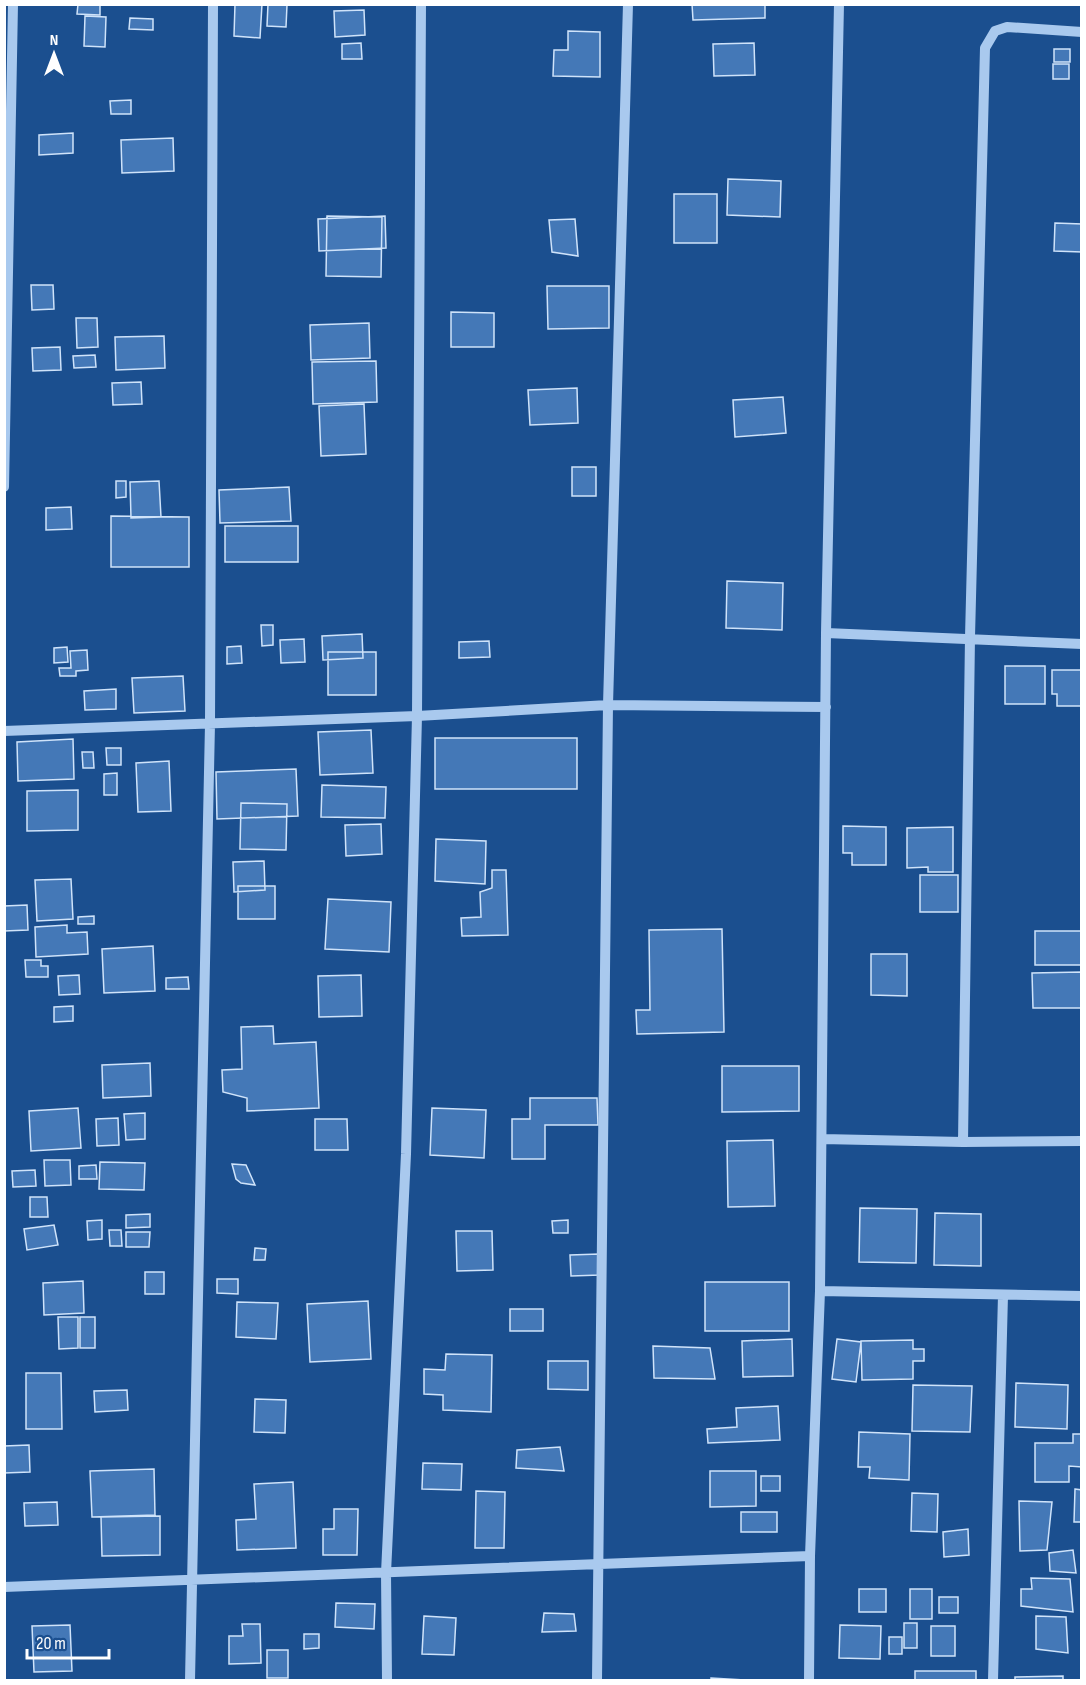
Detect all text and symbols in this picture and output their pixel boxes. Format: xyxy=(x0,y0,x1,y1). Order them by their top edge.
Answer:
north arrow xyxy=(24,24,84,84)
text: N xyxy=(50,31,58,50)
scale bar xyxy=(27,1622,110,1660)
text: 20 m xyxy=(36,1633,66,1654)

